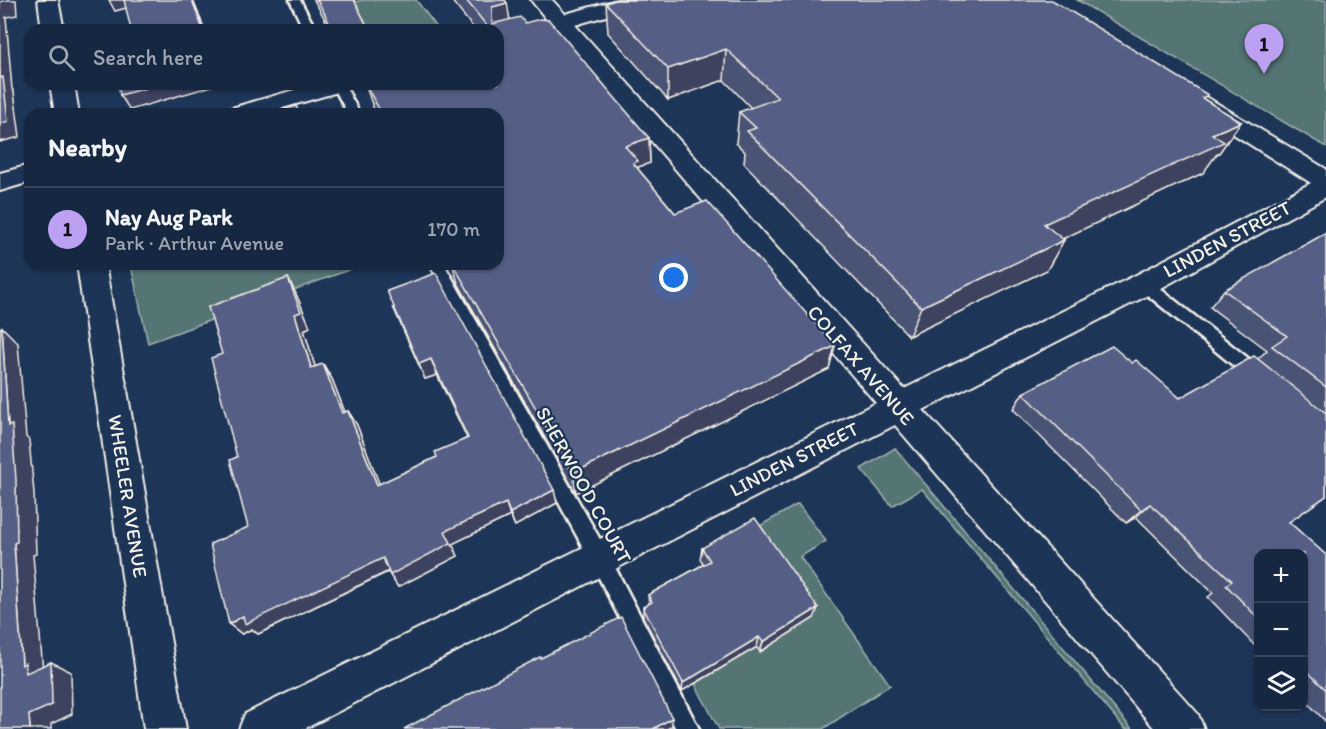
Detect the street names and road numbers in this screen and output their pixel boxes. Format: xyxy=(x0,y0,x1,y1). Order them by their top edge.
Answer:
street label: LINDEN STREET xyxy=(1159,195,1295,283)
street label: COLFAX AVENUE xyxy=(802,300,920,430)
street label: SHERWOOD COURT xyxy=(531,402,637,568)
street label: WHEELER AVENUE xyxy=(103,413,153,579)
street label: LINDEN STREET xyxy=(726,416,862,502)

